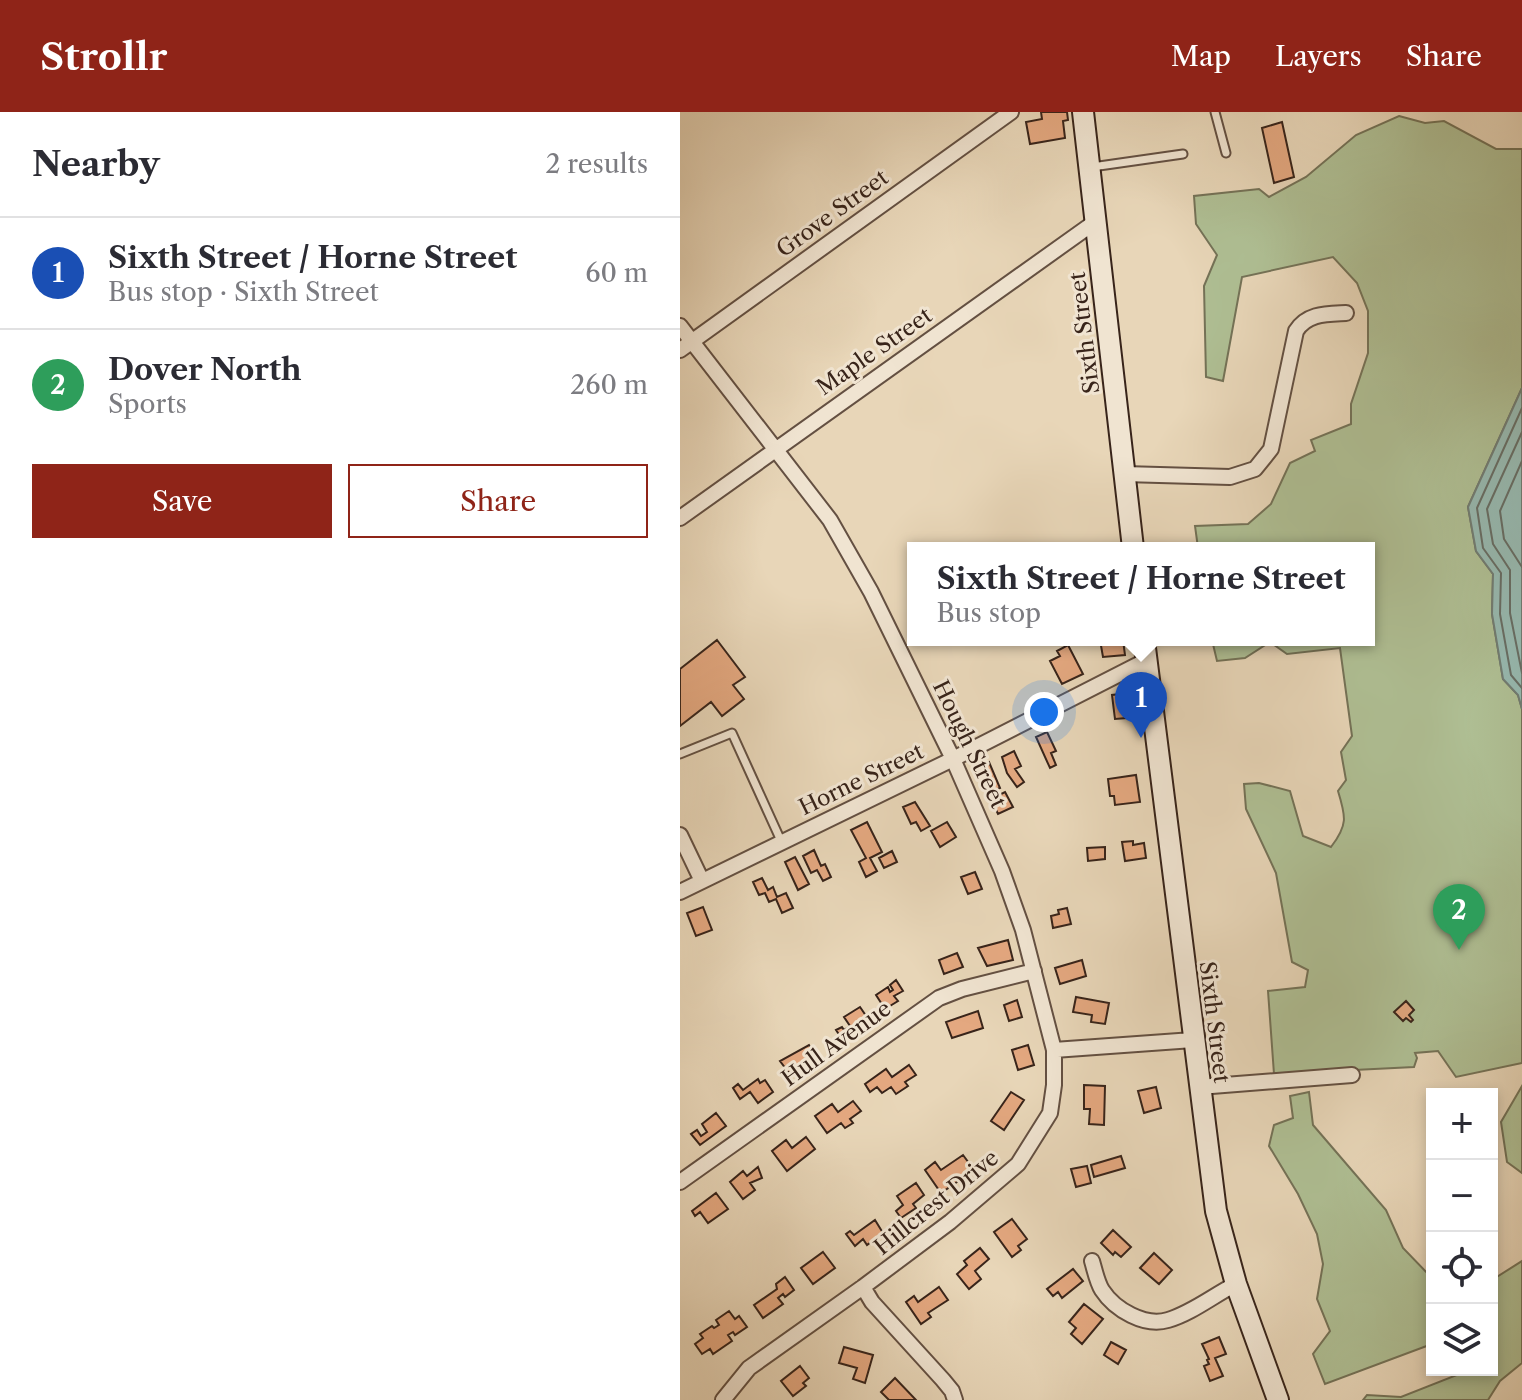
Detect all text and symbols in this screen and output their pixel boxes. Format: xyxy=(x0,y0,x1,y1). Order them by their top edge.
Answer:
text: Strollr xyxy=(40,33,167,80)
text: Map xyxy=(1171,39,1231,73)
text: Layers xyxy=(1275,39,1362,73)
text: Share xyxy=(1406,39,1482,73)
text: Nearby xyxy=(32,143,160,185)
text: 2 results xyxy=(545,148,648,180)
street label: Grove Street xyxy=(771,164,894,263)
text: Sixth Street / Horne Street xyxy=(108,239,517,276)
text: 1 xyxy=(52,257,64,289)
text: 60 m xyxy=(585,257,648,289)
street label: Sixth Street xyxy=(1064,270,1105,395)
text: Bus stop · Sixth Street xyxy=(108,276,379,308)
street label: Maple Street xyxy=(812,302,937,401)
text: Dover North xyxy=(108,351,302,388)
text: 2 xyxy=(50,369,66,401)
text: 260 m xyxy=(570,369,648,401)
text: Sports xyxy=(108,388,187,420)
button: Save xyxy=(32,464,332,538)
button: Share xyxy=(348,464,648,538)
popup xyxy=(907,542,1375,646)
text: Sixth Street / Horne Street xyxy=(936,560,1346,597)
text: Bus stop xyxy=(936,597,1041,629)
pin: 1 xyxy=(1115,672,1167,738)
street label: Hough Street xyxy=(927,676,1012,813)
your location xyxy=(1024,692,1064,732)
street label: Horne Street xyxy=(794,738,928,821)
pin: 2 xyxy=(1433,884,1485,950)
street label: Sixth Street xyxy=(1194,960,1235,1085)
street label: Hull Avenue xyxy=(776,995,896,1092)
map controls xyxy=(1426,1088,1498,1376)
button: + xyxy=(1426,1088,1498,1160)
street label: Hillcrest Drive xyxy=(869,1144,1004,1261)
button: − xyxy=(1426,1160,1498,1232)
button: locate xyxy=(1426,1232,1498,1304)
button: layers xyxy=(1426,1304,1498,1376)

